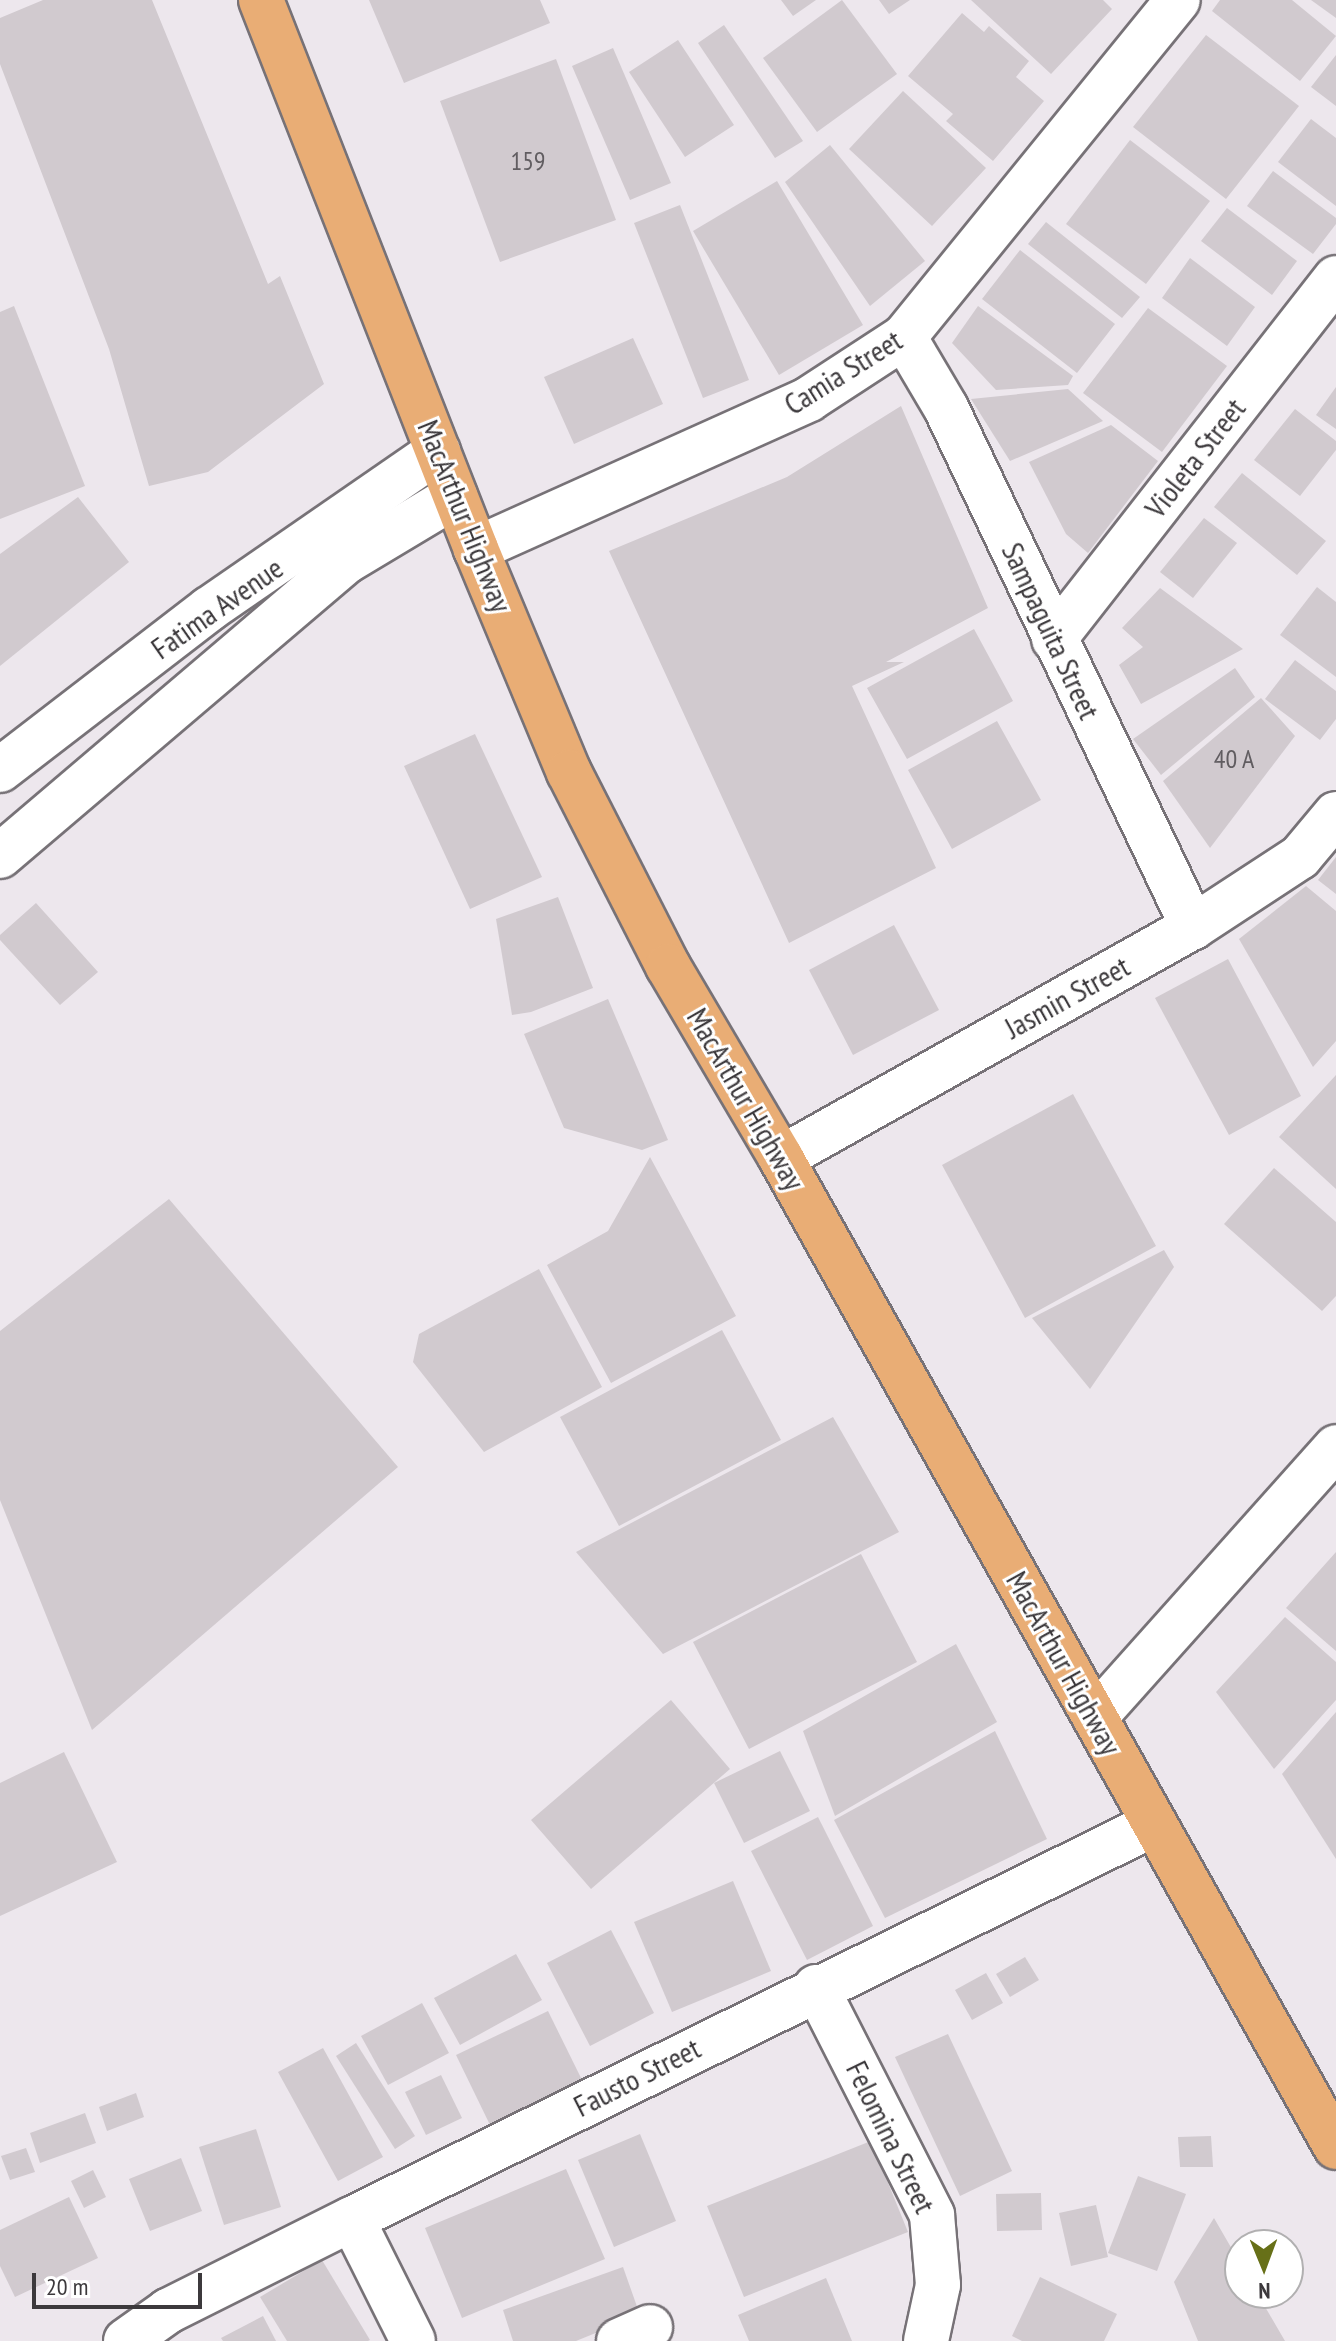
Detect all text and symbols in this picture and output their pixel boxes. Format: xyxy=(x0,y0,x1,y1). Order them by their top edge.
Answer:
house number: 159 xyxy=(510,145,546,177)
street label: Camia Street xyxy=(778,322,908,422)
street label: Violeta Street xyxy=(1137,391,1253,525)
street label: MacArthur Highway xyxy=(410,415,520,617)
street label: Sampaguita Street xyxy=(994,537,1108,725)
street label: Fatima Avenue xyxy=(144,549,290,667)
house number: 40 A xyxy=(1213,743,1255,775)
street label: Jasmin Street xyxy=(998,948,1136,1046)
street label: MacArthur Highway xyxy=(679,1002,813,1196)
street label: MacArthur Highway xyxy=(999,1565,1129,1761)
street label: Fausto Street xyxy=(568,2030,706,2124)
street label: Felomina Street xyxy=(839,2055,943,2219)
north arrow xyxy=(1224,2229,1304,2309)
scale bar xyxy=(36,2257,206,2307)
text: 20 m xyxy=(46,2271,88,2302)
text: N xyxy=(1258,2277,1271,2305)

